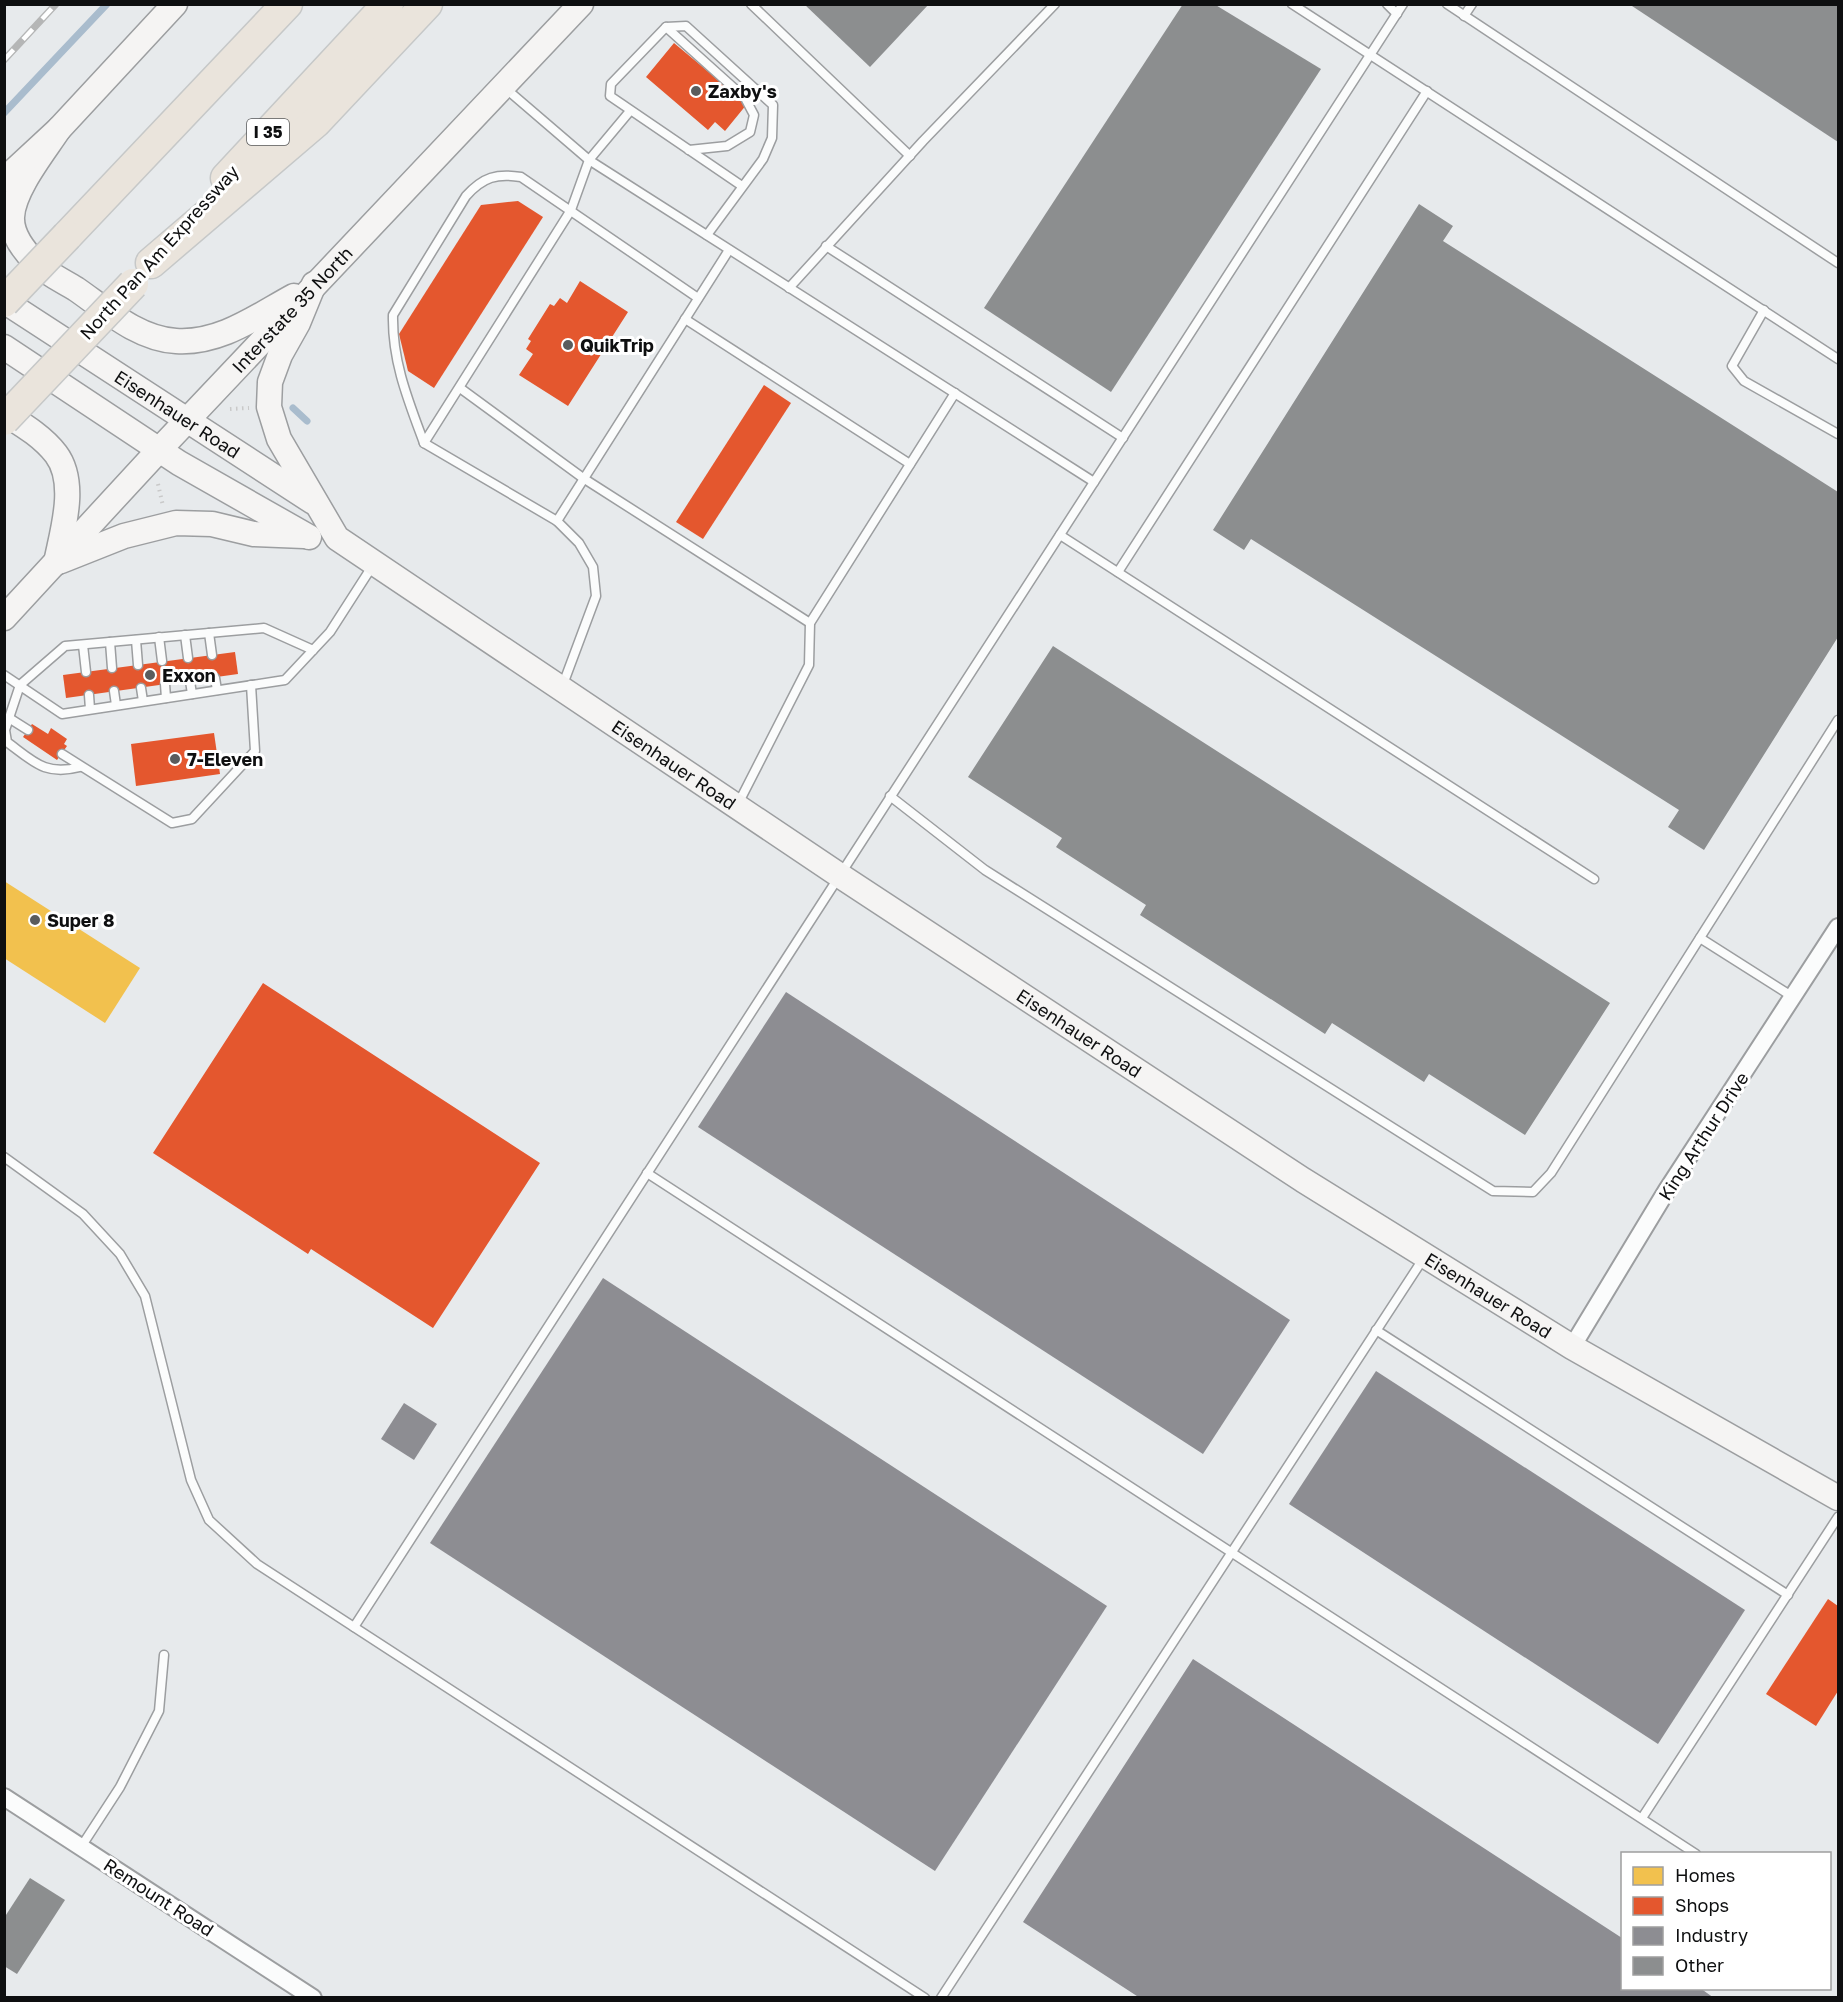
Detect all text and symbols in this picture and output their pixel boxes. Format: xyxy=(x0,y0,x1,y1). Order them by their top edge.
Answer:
place label: Zaxby's xyxy=(708,80,777,102)
marker: Zaxby's xyxy=(689,84,703,98)
road number: I 35 xyxy=(247,119,289,145)
street label: North Pan Am Expressway xyxy=(75,160,243,344)
street label: Interstate 35 North xyxy=(227,242,357,377)
place label: QuikTrip xyxy=(580,334,654,356)
marker: QuikTrip xyxy=(561,338,575,352)
street label: Eisenhauer Road xyxy=(111,365,244,463)
place label: Exxon xyxy=(162,664,216,686)
marker: Exxon xyxy=(143,668,157,682)
street label: Eisenhauer Road xyxy=(608,715,741,814)
place label: 7-Eleven xyxy=(187,748,263,770)
marker: 7-Eleven xyxy=(168,752,182,766)
place label: Super 8 xyxy=(47,909,115,931)
marker: Super 8 xyxy=(28,913,42,927)
street label: Eisenhauer Road xyxy=(1012,984,1146,1082)
street label: King Arthur Drive xyxy=(1653,1068,1753,1204)
street label: Eisenhauer Road xyxy=(1421,1247,1556,1343)
legend xyxy=(1621,1852,1831,1990)
street label: Remount Road xyxy=(100,1853,218,1941)
text: Homes xyxy=(1675,1864,1735,1886)
text: Shops xyxy=(1675,1894,1729,1916)
text: Industry xyxy=(1675,1924,1748,1946)
text: Other xyxy=(1675,1954,1724,1976)

